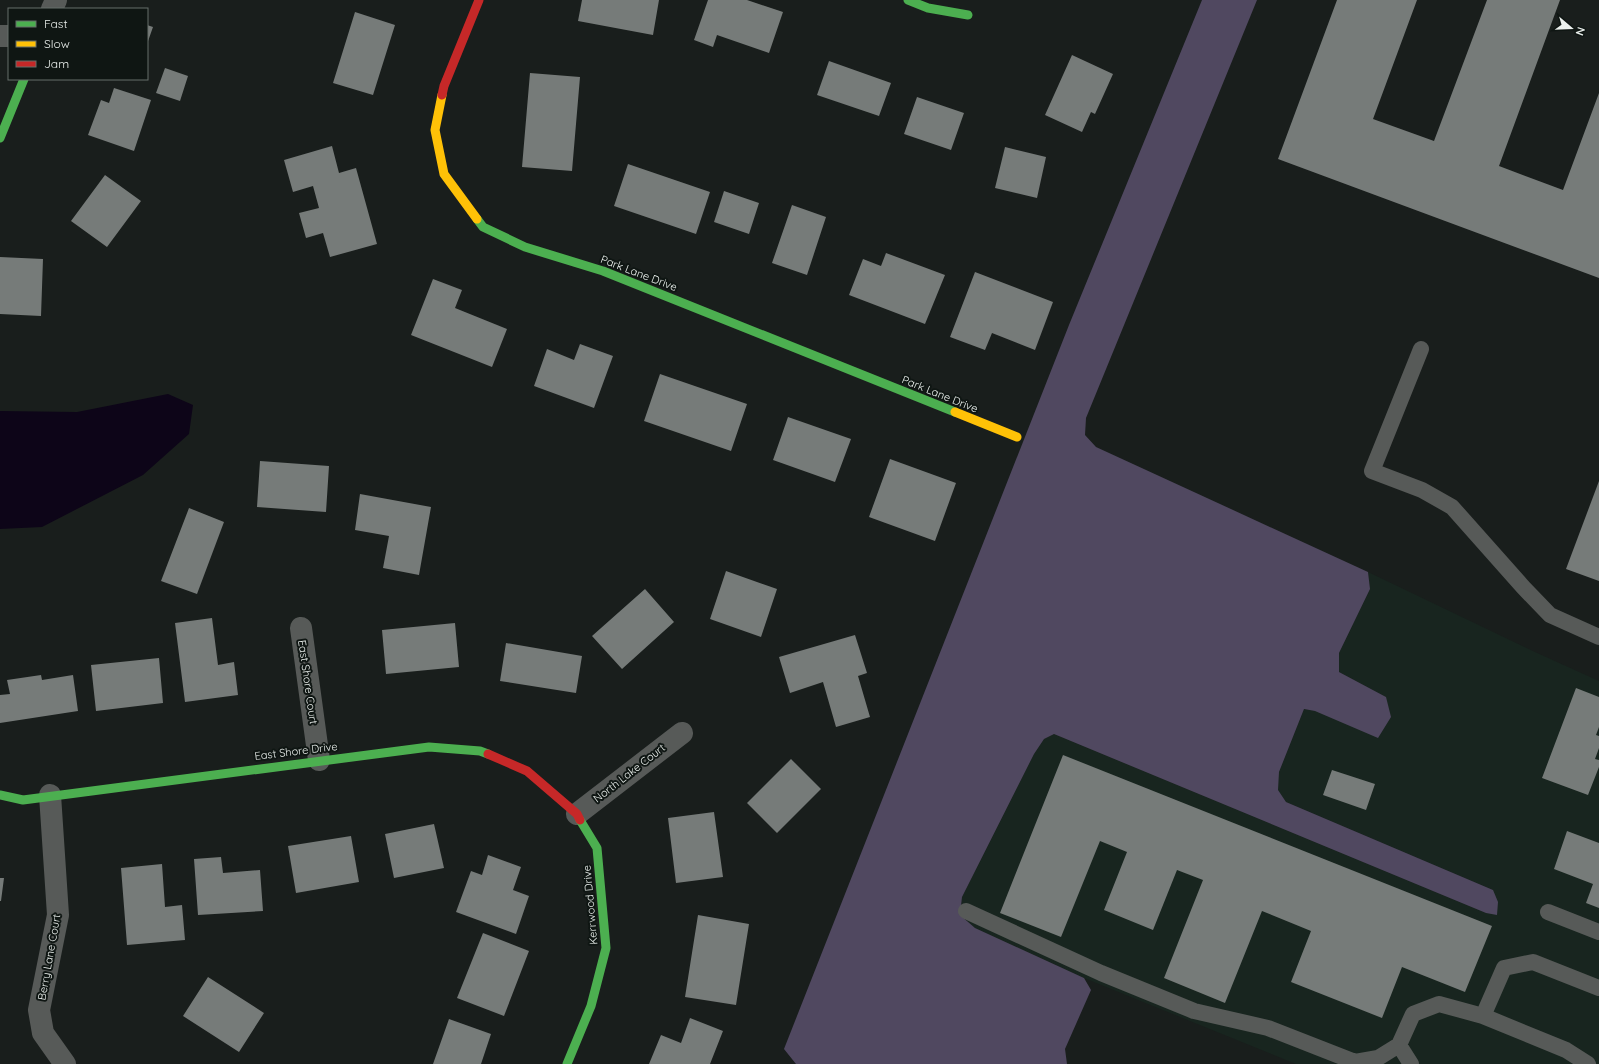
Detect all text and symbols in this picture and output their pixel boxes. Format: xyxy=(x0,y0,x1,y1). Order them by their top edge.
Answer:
legend xyxy=(8,8,148,80)
north arrow xyxy=(1551,8,1591,48)
text: Fast xyxy=(44,16,68,31)
text: N xyxy=(1573,25,1588,37)
text: Slow xyxy=(44,36,70,51)
text: Jam xyxy=(44,56,69,71)
street label: Park Lane Drive xyxy=(599,252,679,294)
street label: Park Lane Drive xyxy=(900,372,980,416)
street label: East Shore Court xyxy=(295,639,321,725)
street label: East Shore Drive xyxy=(254,739,338,763)
street label: North Lake Court xyxy=(590,740,668,805)
street label: Kerrwood Drive xyxy=(580,864,600,946)
street label: Berry Lane Court xyxy=(35,913,64,1001)

